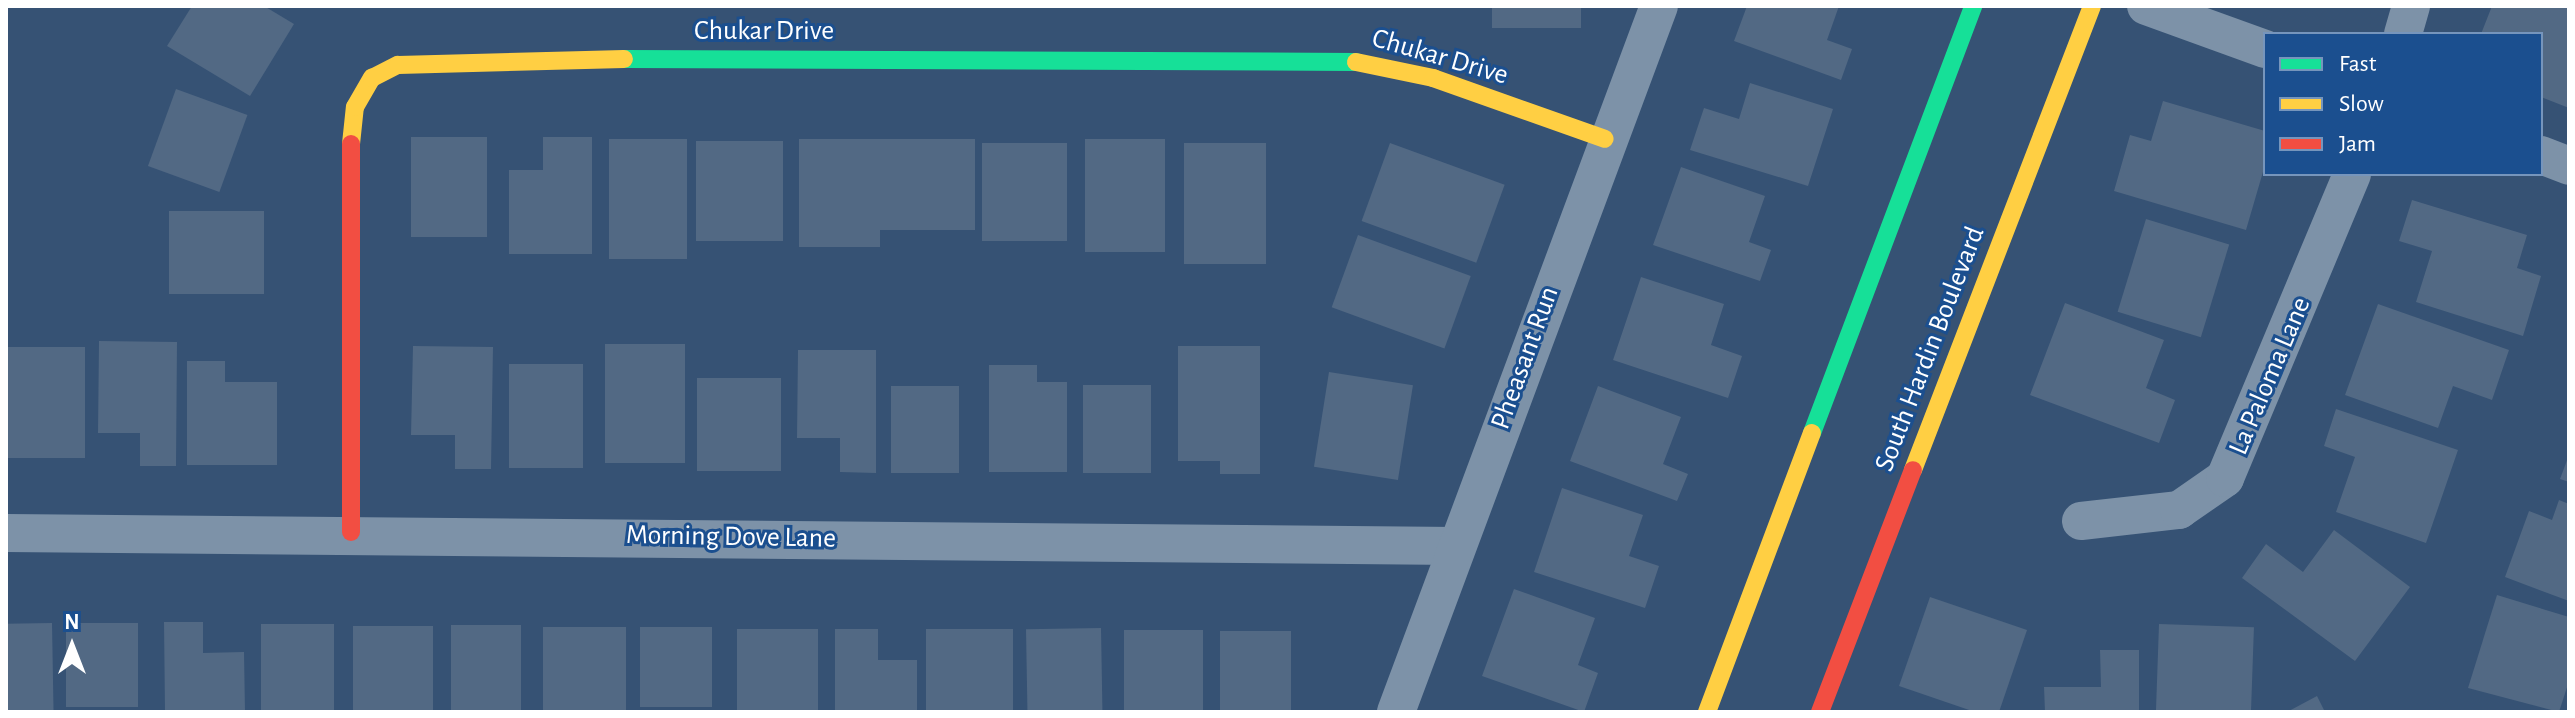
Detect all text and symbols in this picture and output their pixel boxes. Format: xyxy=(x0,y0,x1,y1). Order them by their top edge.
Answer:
street label: Chukar Drive xyxy=(694,14,834,48)
street label: Chukar Drive xyxy=(1368,22,1512,92)
legend xyxy=(2263,32,2543,176)
text: Fast xyxy=(2339,52,2376,76)
text: Slow xyxy=(2339,92,2384,116)
text: Jam xyxy=(2339,132,2376,156)
street label: South Hardin Boulevard xyxy=(1868,222,1992,476)
street label: Pheasant Run xyxy=(1484,282,1566,434)
street label: La Paloma Lane xyxy=(2222,292,2318,460)
street label: Morning Dove Lane xyxy=(626,518,836,556)
north arrow xyxy=(32,606,112,686)
text: N xyxy=(64,611,80,633)

